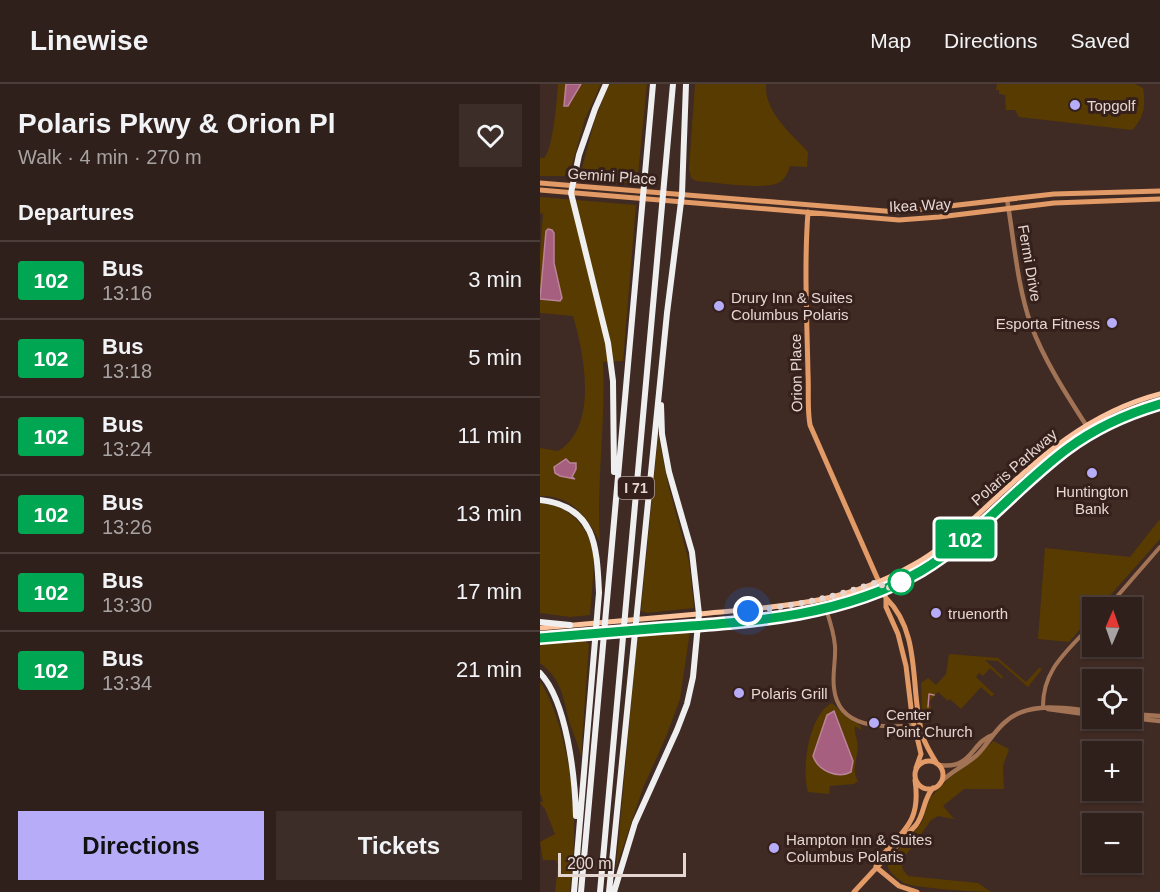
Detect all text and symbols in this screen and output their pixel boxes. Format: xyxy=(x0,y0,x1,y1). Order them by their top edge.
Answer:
text: Linewise xyxy=(30,25,148,56)
text: Map xyxy=(870,29,911,52)
text: Directions xyxy=(944,29,1037,52)
text: Saved xyxy=(1070,29,1130,52)
place label: Topgolf xyxy=(1087,97,1136,114)
marker: Topgolf xyxy=(1068,98,1082,112)
button: heart xyxy=(459,104,522,167)
text: Polaris Pkwy & Orion Pl xyxy=(18,108,335,139)
text: Walk · 4 min · 270 m xyxy=(18,146,202,168)
street label: Gemini Place xyxy=(567,164,657,188)
street label: Ikea Way xyxy=(889,195,952,215)
text: Departures xyxy=(18,200,134,225)
street label: Fermi Drive xyxy=(1015,223,1045,303)
text: Bus xyxy=(102,256,144,281)
text: 3 min xyxy=(468,267,522,292)
text: 102 xyxy=(33,269,69,292)
text: 13:16 xyxy=(102,282,152,304)
place label: Drury Inn & Suites Columbus Polaris xyxy=(731,289,853,323)
marker: Drury Inn & Suites Columbus Polaris xyxy=(712,299,726,313)
place label: Esporta Fitness xyxy=(996,315,1100,332)
marker: Esporta Fitness xyxy=(1105,316,1119,330)
text: Bus xyxy=(102,334,144,359)
street label: Orion Place xyxy=(787,334,805,412)
text: 5 min xyxy=(468,345,522,370)
text: 102 xyxy=(33,347,69,370)
text: 13:18 xyxy=(102,360,152,382)
text: Bus xyxy=(102,412,144,437)
text: 11 min xyxy=(458,423,522,448)
text: 102 xyxy=(33,425,69,448)
street label: Polaris Parkway xyxy=(968,425,1061,509)
text: 13:24 xyxy=(102,438,152,460)
marker: Huntington Bank xyxy=(1085,466,1099,480)
road number: I 71 xyxy=(618,477,654,499)
place label: Huntington Bank xyxy=(1056,483,1128,517)
text: Bus xyxy=(102,490,144,515)
text: 13 min xyxy=(456,501,522,526)
text: 102 xyxy=(33,503,69,526)
text: 13:26 xyxy=(102,516,152,538)
line badge: 102 xyxy=(930,520,1000,558)
text: 102 xyxy=(947,528,983,551)
text: Bus xyxy=(102,568,144,593)
unlabelled marker xyxy=(888,569,914,595)
text: 17 min xyxy=(456,579,522,604)
text: 102 xyxy=(33,581,69,604)
text: 13:30 xyxy=(102,594,152,616)
your location xyxy=(733,596,763,626)
north arrow xyxy=(1082,597,1142,657)
map controls xyxy=(1082,597,1142,873)
place label: truenorth xyxy=(948,605,1008,622)
marker: truenorth xyxy=(929,606,943,620)
text: Bus xyxy=(102,646,144,671)
text: 21 min xyxy=(456,657,522,682)
text: 102 xyxy=(33,659,69,682)
button: locate xyxy=(1082,669,1142,729)
text: 13:34 xyxy=(102,672,152,694)
place label: Polaris Grill xyxy=(751,685,828,702)
marker: Polaris Grill xyxy=(732,686,746,700)
place label: Center Point Church xyxy=(886,706,973,740)
marker: Center Point Church xyxy=(867,716,881,730)
button: + xyxy=(1082,741,1142,801)
button: Directions xyxy=(18,811,264,880)
button: Tickets xyxy=(276,811,522,880)
button: − xyxy=(1082,813,1142,873)
place label: Hampton Inn & Suites Columbus Polaris xyxy=(786,831,932,865)
marker: Hampton Inn & Suites Columbus Polaris xyxy=(767,841,781,855)
scale bar xyxy=(558,850,686,878)
text: 200 m xyxy=(567,855,611,872)

